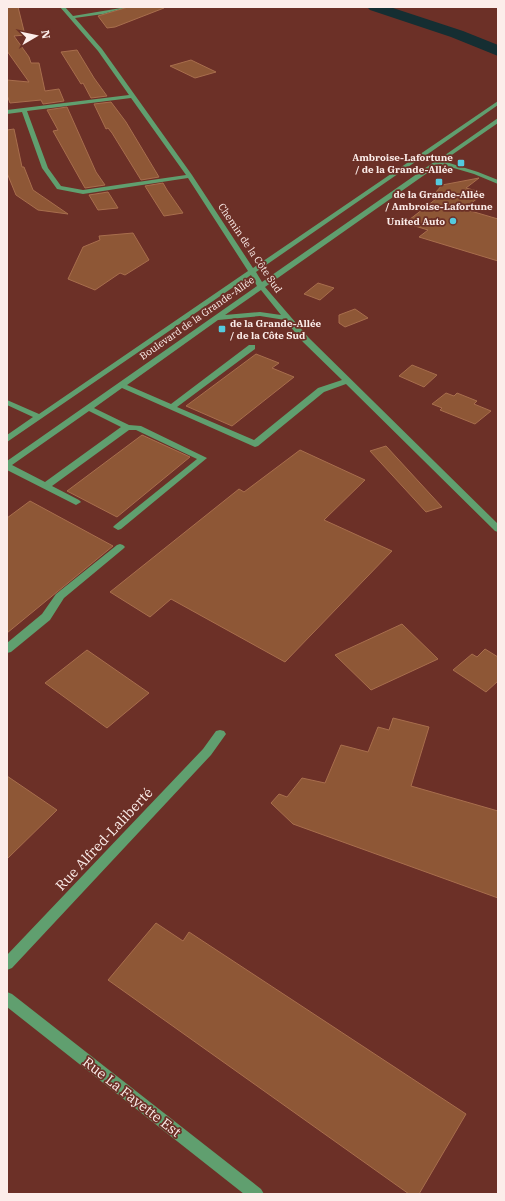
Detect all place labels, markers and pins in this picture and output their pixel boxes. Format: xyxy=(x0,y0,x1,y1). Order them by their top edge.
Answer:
place label: Ambroise-Lafortune / de la Grande-Allée xyxy=(352,151,453,176)
marker: Ambroise-Lafortune / de la Grande-Allée xyxy=(456,158,466,168)
marker: de la Grande-Allée / Ambroise-Lafortune xyxy=(434,177,444,187)
place label: de la Grande-Allée / Ambroise-Lafortune xyxy=(385,188,493,213)
place label: United Auto xyxy=(386,215,445,228)
marker: United Auto xyxy=(448,216,458,226)
place label: de la Grande-Allée / de la Côte Sud xyxy=(230,317,322,342)
marker: de la Grande-Allée / de la Côte Sud xyxy=(217,324,227,334)

